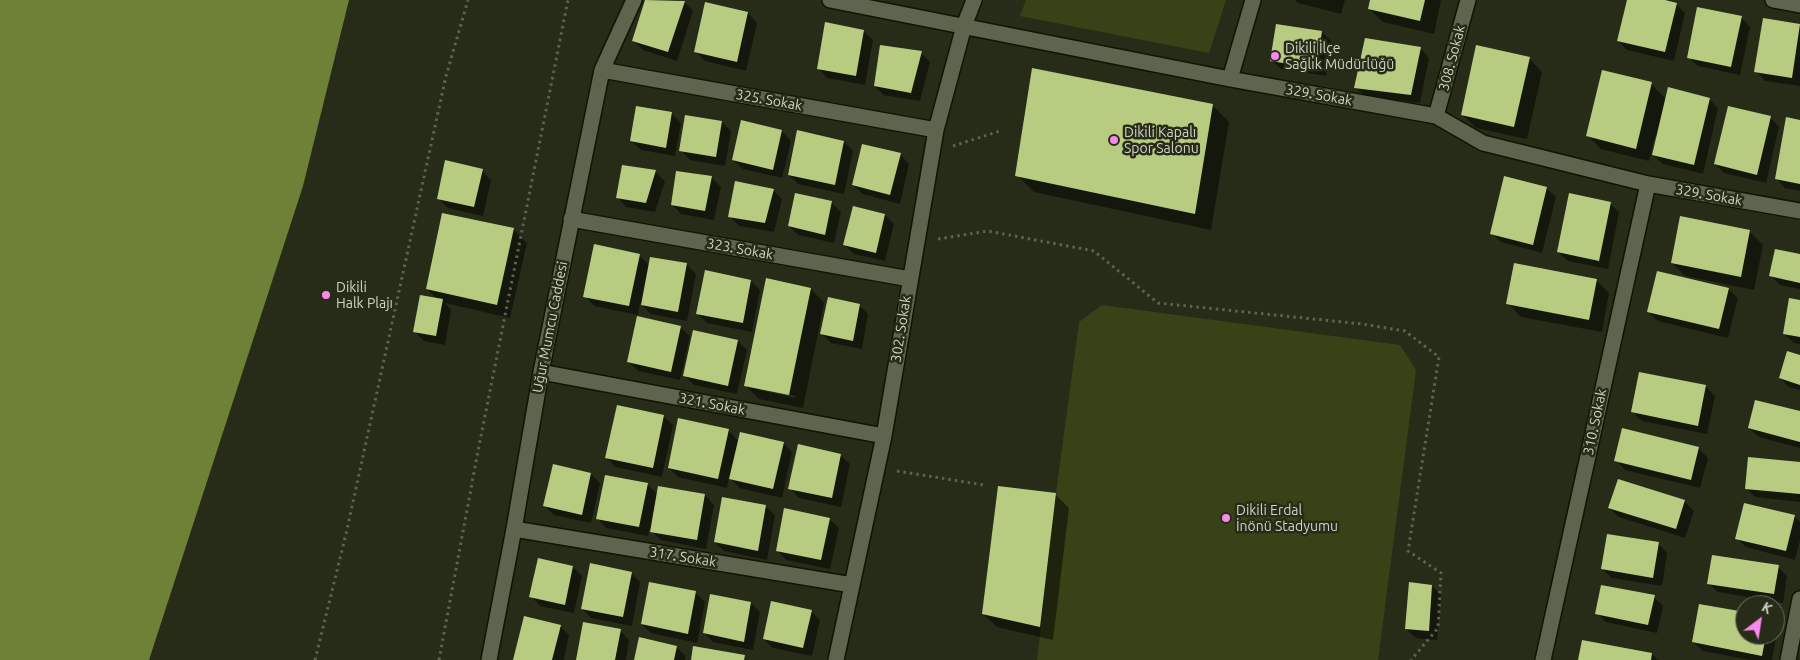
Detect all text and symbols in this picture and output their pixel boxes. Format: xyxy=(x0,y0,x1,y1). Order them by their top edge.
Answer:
street label: 308. Sokak xyxy=(1435,23,1469,93)
place label: Dikili İlçe Sağlık Müdürlüğü xyxy=(1285,40,1394,72)
marker: Dikili İlçe Sağlık Müdürlüğü xyxy=(1269,50,1281,62)
street label: 329. Sokak xyxy=(1284,81,1354,109)
street label: 325. Sokak xyxy=(734,86,804,114)
place label: Dikili Kapalı Spor Salonu xyxy=(1124,124,1199,156)
marker: Dikili Kapalı Spor Salonu xyxy=(1108,134,1120,146)
street label: 329. Sokak xyxy=(1674,181,1744,209)
street label: 323. Sokak xyxy=(705,235,775,263)
street label: Uğur Mumcu Caddesi xyxy=(529,260,571,394)
place label: Dikili Halk Plajı xyxy=(336,279,393,312)
marker: Dikili Halk Plajı xyxy=(320,289,332,301)
street label: 302. Sokak xyxy=(887,295,915,363)
street label: 310. Sokak xyxy=(1580,387,1610,457)
street label: 321. Sokak xyxy=(677,389,747,419)
place label: Dikili Erdal İnönü Stadyumu xyxy=(1236,502,1338,534)
marker: Dikili Erdal İnönü Stadyumu xyxy=(1220,512,1232,524)
street label: 317. Sokak xyxy=(649,543,717,571)
north arrow xyxy=(1735,595,1785,645)
text: K xyxy=(1759,599,1775,617)

